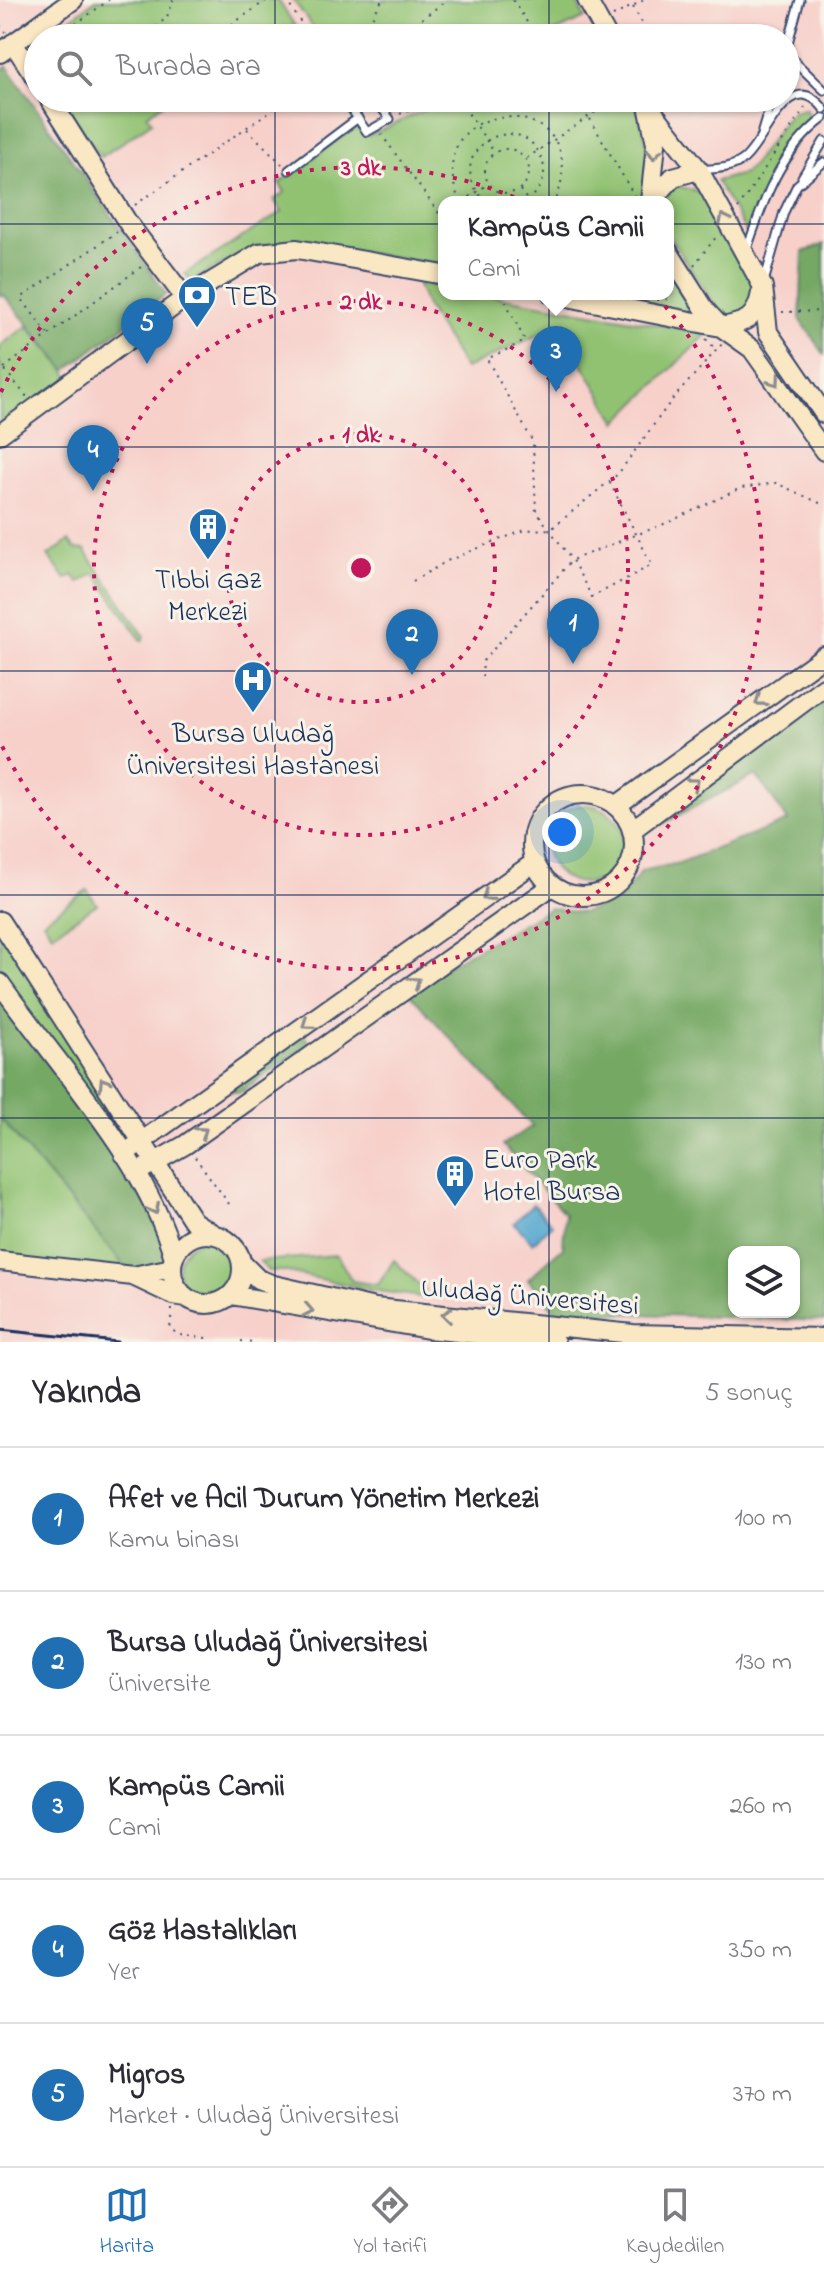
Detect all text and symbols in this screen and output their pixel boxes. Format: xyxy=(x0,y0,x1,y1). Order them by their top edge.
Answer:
search box xyxy=(24,24,800,112)
icon: search xyxy=(52,46,96,90)
text: Burada ara xyxy=(116,46,261,90)
one-way arrow xyxy=(646,148,663,161)
text: 3 dk xyxy=(340,152,381,187)
popup xyxy=(438,196,674,300)
text: Kampüs Camii xyxy=(468,207,644,251)
one-way arrow xyxy=(718,212,734,227)
text: Cami xyxy=(468,251,521,289)
bank icon: TEB xyxy=(176,274,218,329)
place label: TEB xyxy=(225,278,277,319)
text: 2 dk xyxy=(339,286,382,321)
pin: 5 xyxy=(121,298,173,364)
pin: 3 xyxy=(530,326,582,392)
one-way arrow xyxy=(765,373,780,387)
text: 1 dk xyxy=(342,419,380,454)
pin: 4 xyxy=(67,425,119,491)
building icon: Tıbbi Gaz Merkezi xyxy=(187,506,229,561)
centre of rings xyxy=(347,554,375,582)
place label: Tıbbi Gaz Merkezi xyxy=(155,561,261,634)
pin: 1 xyxy=(547,598,599,664)
pin: 2 xyxy=(386,609,438,675)
hospital icon: Bursa Uludağ Üniversitesi Hastanesi xyxy=(232,659,274,714)
one-way arrow xyxy=(755,691,769,706)
place label: Bursa Uludağ Üniversitesi Hastanesi xyxy=(127,715,379,788)
one-way arrow xyxy=(685,779,700,793)
your location xyxy=(542,812,582,852)
one-way arrow xyxy=(482,886,496,901)
one-way arrow xyxy=(406,977,420,992)
one-way arrow xyxy=(302,1014,316,1029)
one-way arrow xyxy=(99,1077,114,1092)
one-way arrow xyxy=(194,1128,208,1142)
place label: Euro Park Hotel Bursa xyxy=(483,1141,620,1214)
building icon: Euro Park Hotel Bursa xyxy=(434,1153,476,1208)
one-way arrow xyxy=(145,1200,160,1215)
map controls xyxy=(728,1246,800,1318)
button: layers xyxy=(728,1246,800,1318)
street label: Uludağ Üniversitesi xyxy=(419,1269,640,1328)
one-way arrow xyxy=(301,1300,314,1317)
one-way arrow xyxy=(440,1307,453,1324)
text: Yakında xyxy=(32,1369,141,1419)
text: 5 sonuç xyxy=(705,1375,792,1413)
text: Afet ve Acil Durum Yönetim Merkezi xyxy=(108,1478,539,1522)
text: 1 xyxy=(54,1500,62,1538)
text: 100 m xyxy=(735,1500,792,1538)
text: Kamu binası xyxy=(108,1522,239,1560)
text: Bursa Uludağ Üniversitesi xyxy=(108,1622,428,1666)
text: 2 xyxy=(52,1644,64,1682)
text: 130 m xyxy=(735,1644,792,1682)
text: Üniversite xyxy=(108,1666,211,1704)
text: Kampüs Camii xyxy=(108,1766,285,1810)
text: 3 xyxy=(53,1788,63,1826)
text: 260 m xyxy=(730,1788,792,1826)
text: Cami xyxy=(108,1810,161,1848)
text: Göz Hastalıkları xyxy=(108,1910,297,1954)
text: 4 xyxy=(53,1932,63,1970)
text: 350 m xyxy=(728,1932,792,1970)
text: Yer xyxy=(108,1954,140,1992)
text: Migros xyxy=(108,2054,185,2098)
text: 5 xyxy=(51,2076,65,2114)
text: 370 m xyxy=(733,2076,792,2114)
text: Market · Uludağ Üniversitesi xyxy=(108,2098,399,2136)
tab: Harita xyxy=(100,2183,154,2263)
tab: Yol tarifi xyxy=(353,2183,427,2263)
tab: Kaydedilen xyxy=(626,2183,724,2263)

